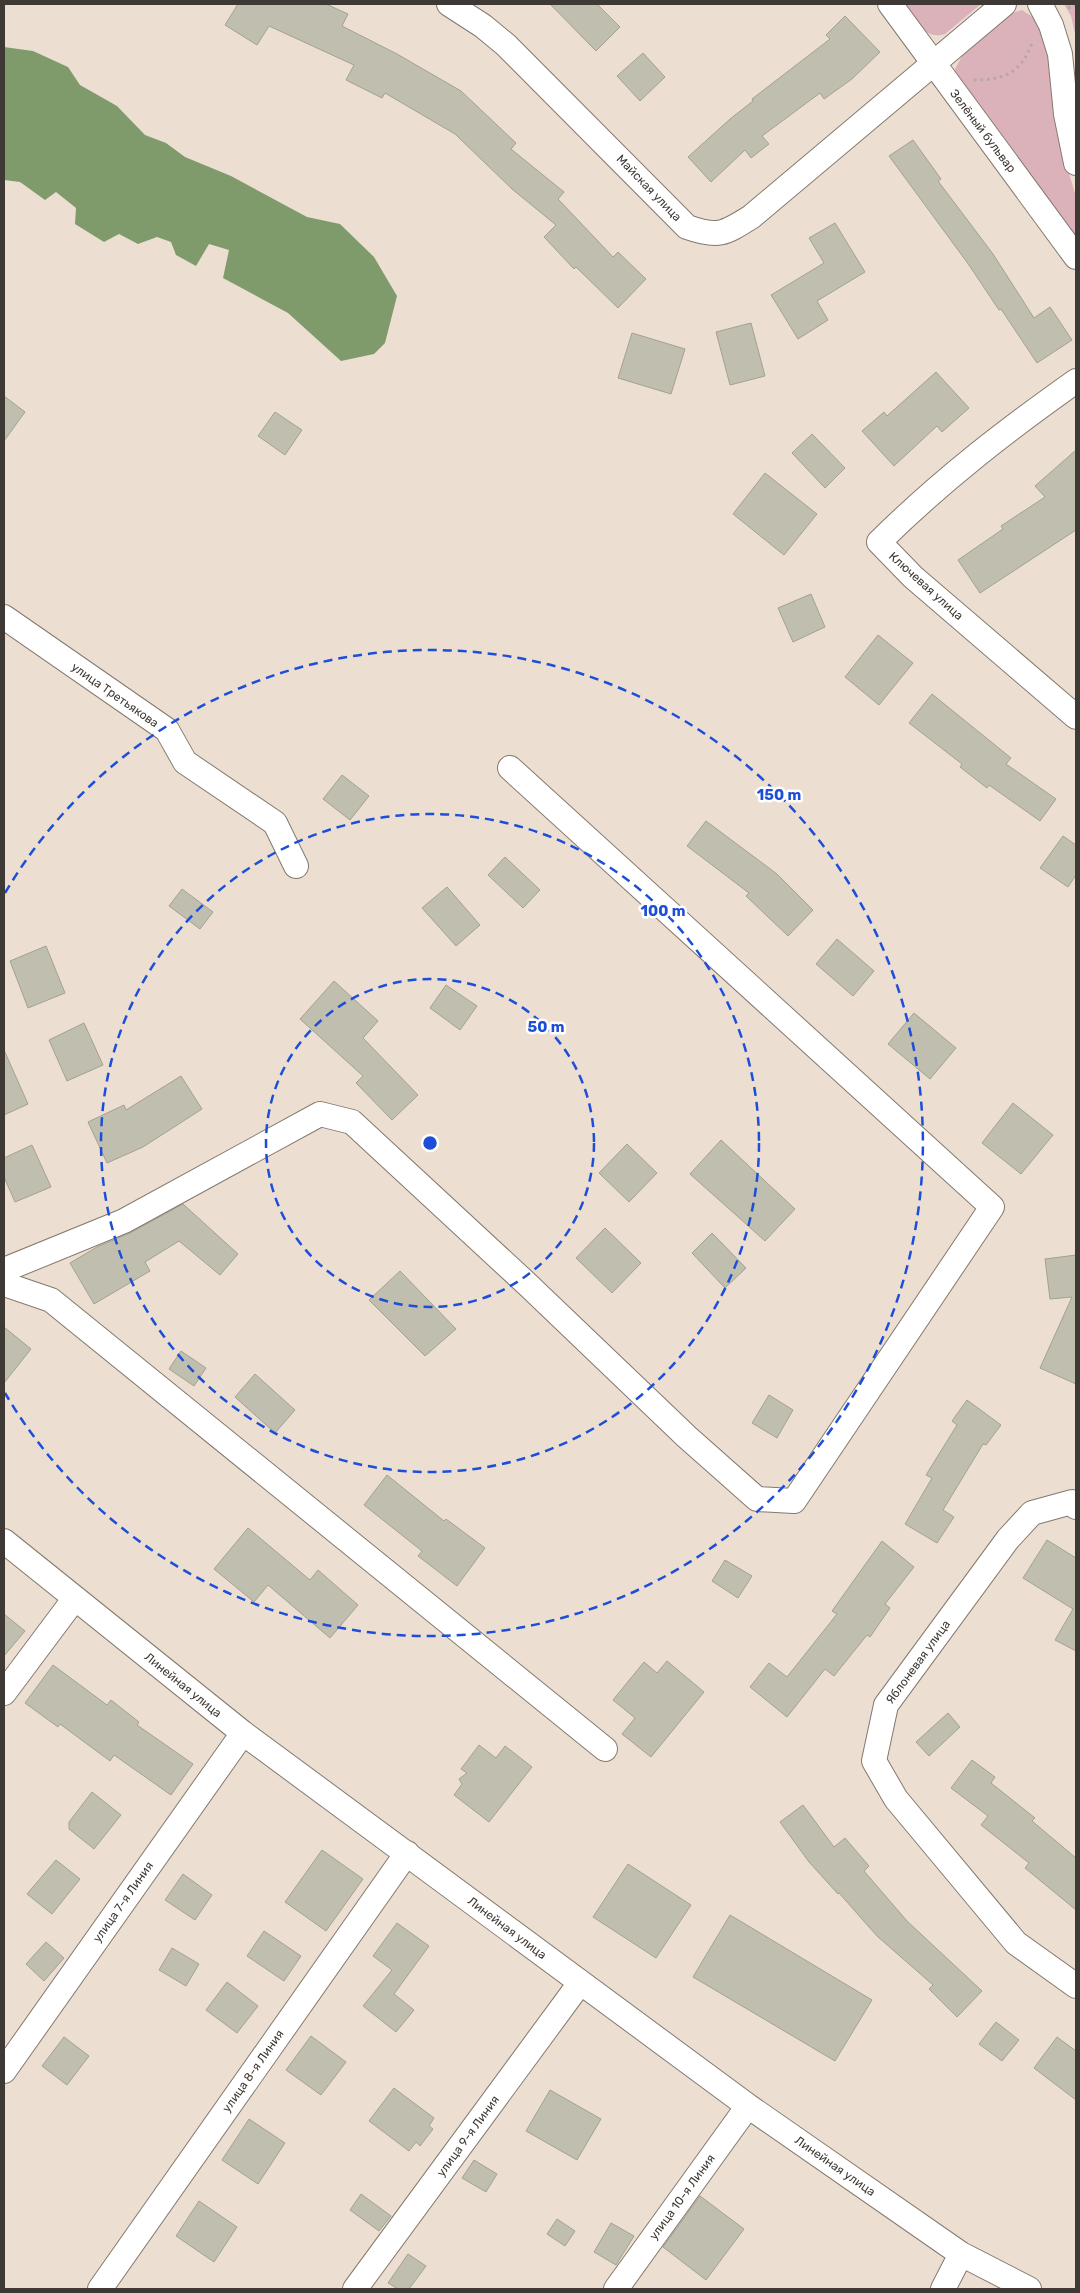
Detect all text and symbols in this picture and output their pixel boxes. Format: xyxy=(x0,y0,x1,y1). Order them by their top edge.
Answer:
street label: Зелёный бульвар xyxy=(947,87,1019,175)
street label: Майская улица xyxy=(614,152,684,224)
street label: Ключевая улица xyxy=(886,549,966,623)
street label: улица Третьякова xyxy=(69,660,161,730)
text: 150 m xyxy=(757,786,801,804)
text: 100 m xyxy=(641,902,685,920)
text: 50 m xyxy=(528,1018,564,1036)
centre of rings xyxy=(421,1134,439,1152)
street label: Яблоневая улица xyxy=(883,1617,953,1707)
street label: Линейная улица xyxy=(142,1650,224,1720)
street label: улица 7-я Линия xyxy=(90,1859,156,1945)
street label: Линейная улица xyxy=(465,1894,549,1962)
street label: улица 8-я Линия xyxy=(219,2027,287,2115)
street label: улица 9-я Линия xyxy=(434,2093,502,2179)
street label: Линейная улица xyxy=(792,2133,878,2199)
street label: улица 10-я Линия xyxy=(646,2151,718,2243)

